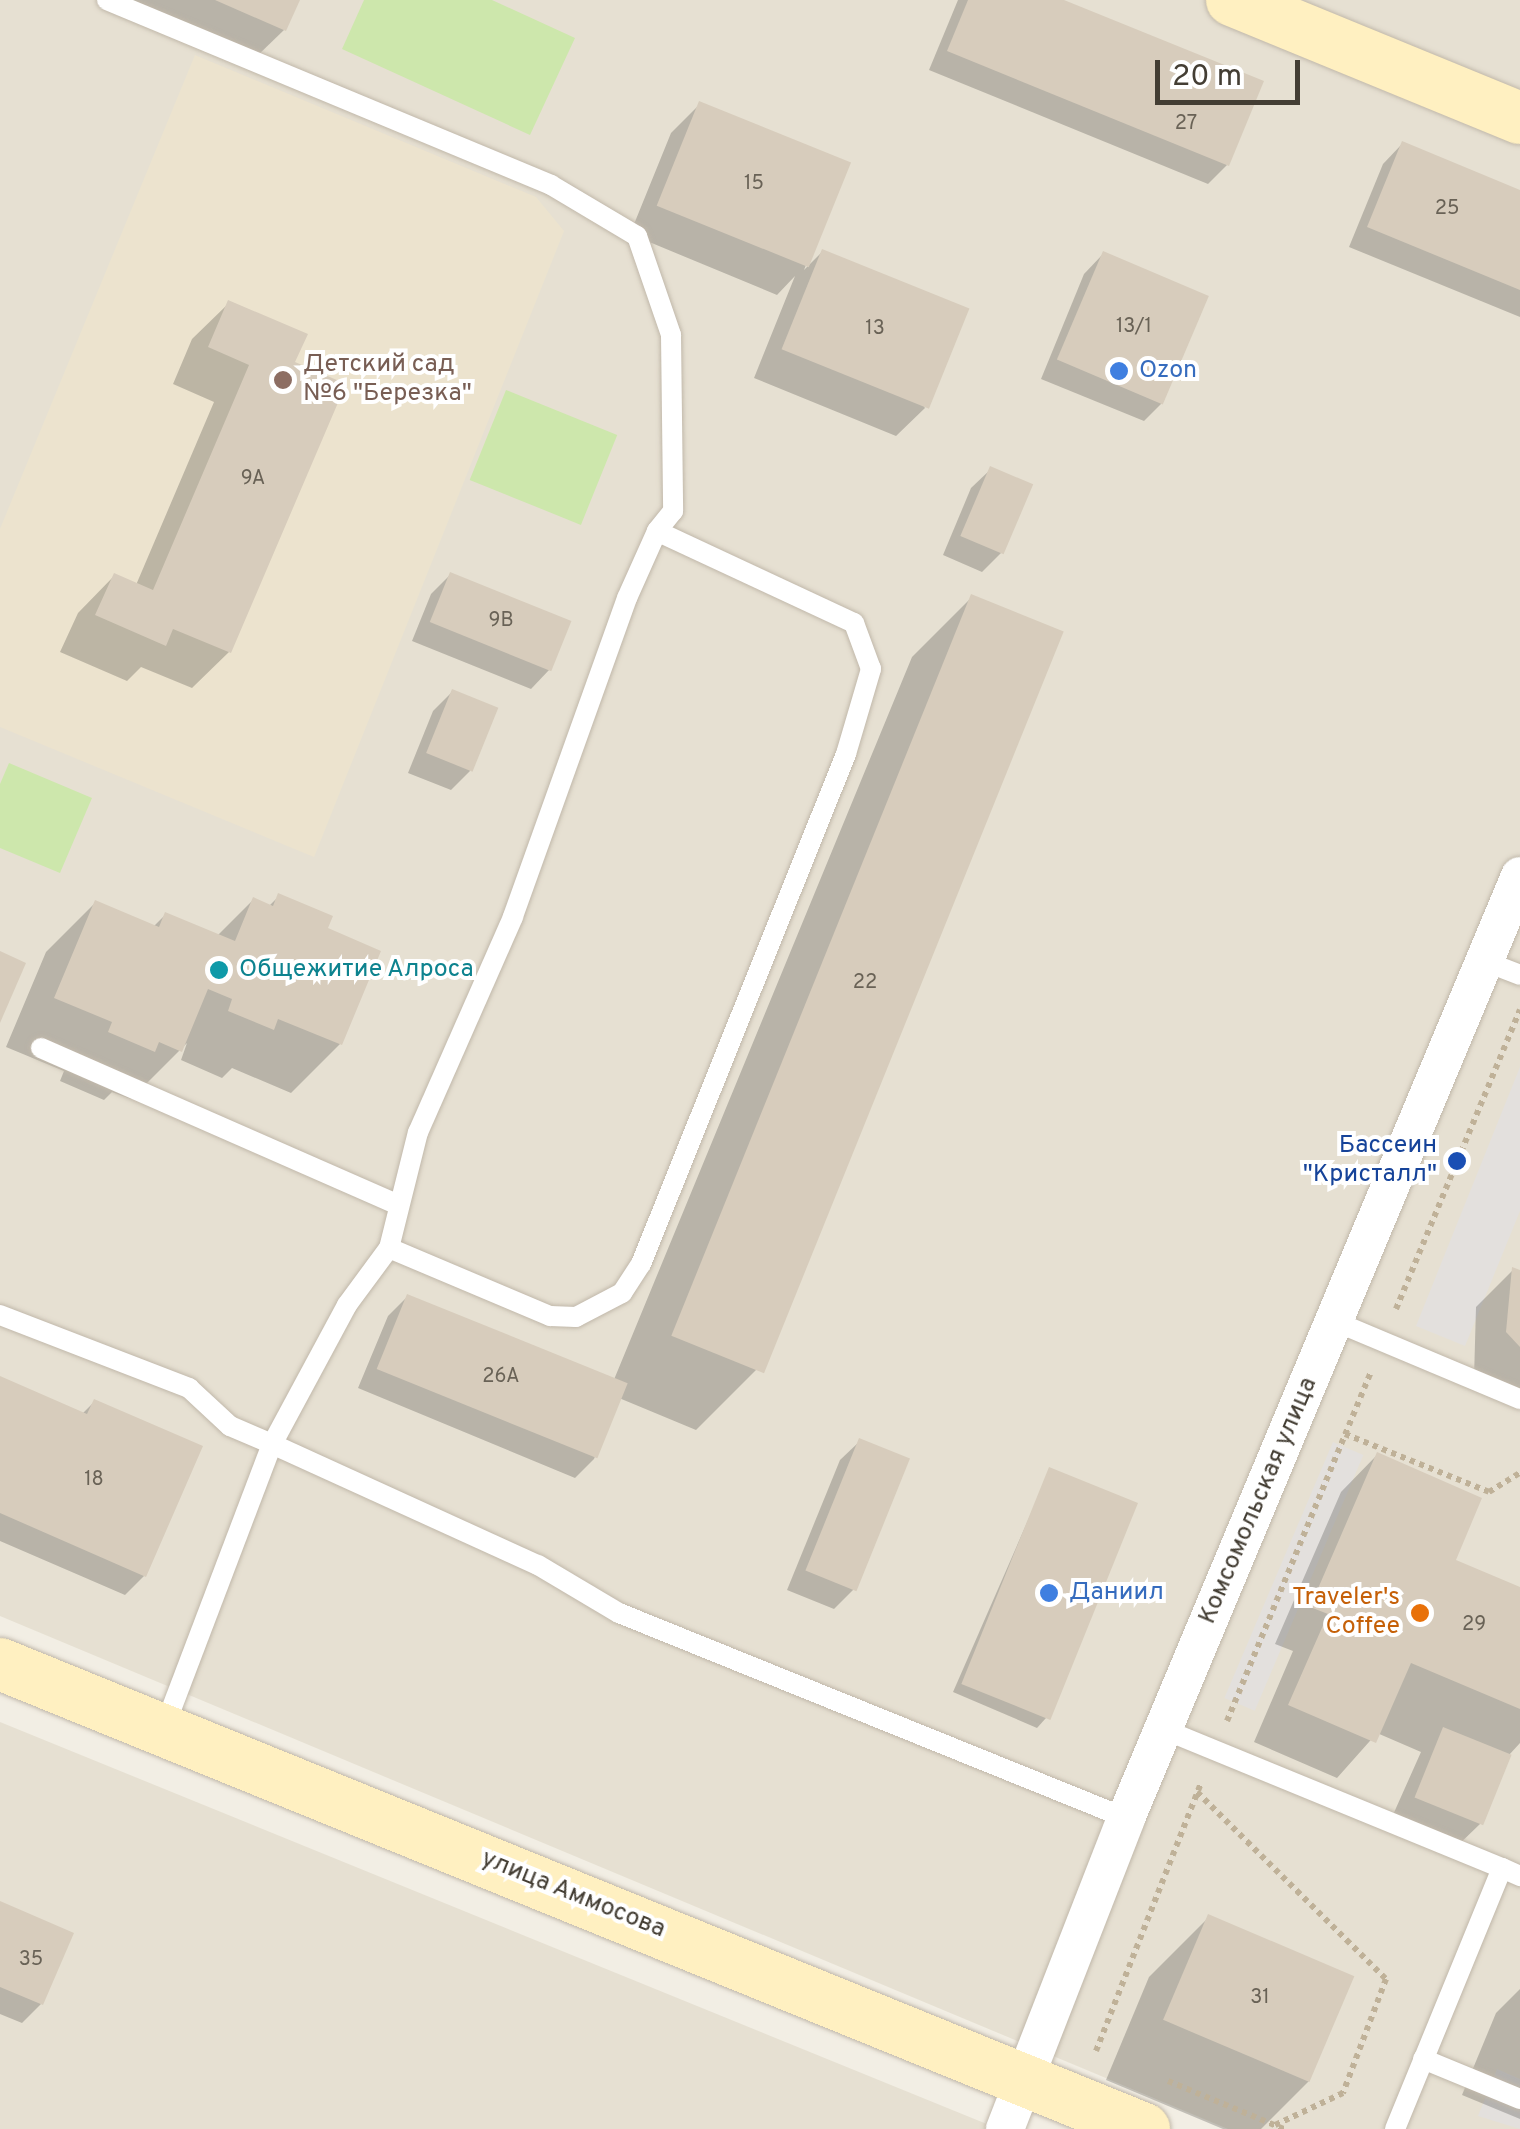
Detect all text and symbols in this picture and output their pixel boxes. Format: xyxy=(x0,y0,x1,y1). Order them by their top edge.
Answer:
scale bar xyxy=(1160,40,1305,102)
text: 20 m xyxy=(1172,59,1242,96)
house number: 27 xyxy=(1175,112,1197,136)
house number: 15 xyxy=(744,172,764,196)
house number: 25 xyxy=(1435,197,1459,221)
house number: 13/1 xyxy=(1116,315,1152,339)
house number: 13 xyxy=(865,317,885,341)
place label: Детский сад №6 "Березка" xyxy=(303,351,472,410)
place label: Ozon xyxy=(1139,356,1197,386)
marker: Ozon xyxy=(1108,360,1130,382)
marker: Детский сад №6 "Березка" xyxy=(272,369,294,391)
house number: 9А xyxy=(241,467,265,491)
house number: 9В xyxy=(488,609,514,633)
place label: Общежитие Алроса xyxy=(239,955,475,985)
marker: Общежитие Алроса xyxy=(208,959,230,981)
house number: 22 xyxy=(853,971,877,995)
place label: Бассеин "Кристалл" xyxy=(1303,1132,1437,1191)
marker: Бассеин "Кристалл" xyxy=(1446,1150,1468,1172)
house number: 26А xyxy=(482,1365,520,1389)
street label: Комсомольская улица xyxy=(1193,1373,1325,1629)
house number: 18 xyxy=(84,1468,104,1492)
place label: Даниил xyxy=(1069,1578,1164,1608)
marker: Даниил xyxy=(1038,1582,1060,1604)
place label: Traveler's Coffee xyxy=(1292,1584,1400,1643)
marker: Traveler's Coffee xyxy=(1409,1602,1431,1624)
house number: 29 xyxy=(1462,1613,1486,1637)
street label: улица Аммосова xyxy=(476,1844,670,1946)
house number: 35 xyxy=(19,1948,43,1972)
house number: 31 xyxy=(1250,1986,1270,2010)

